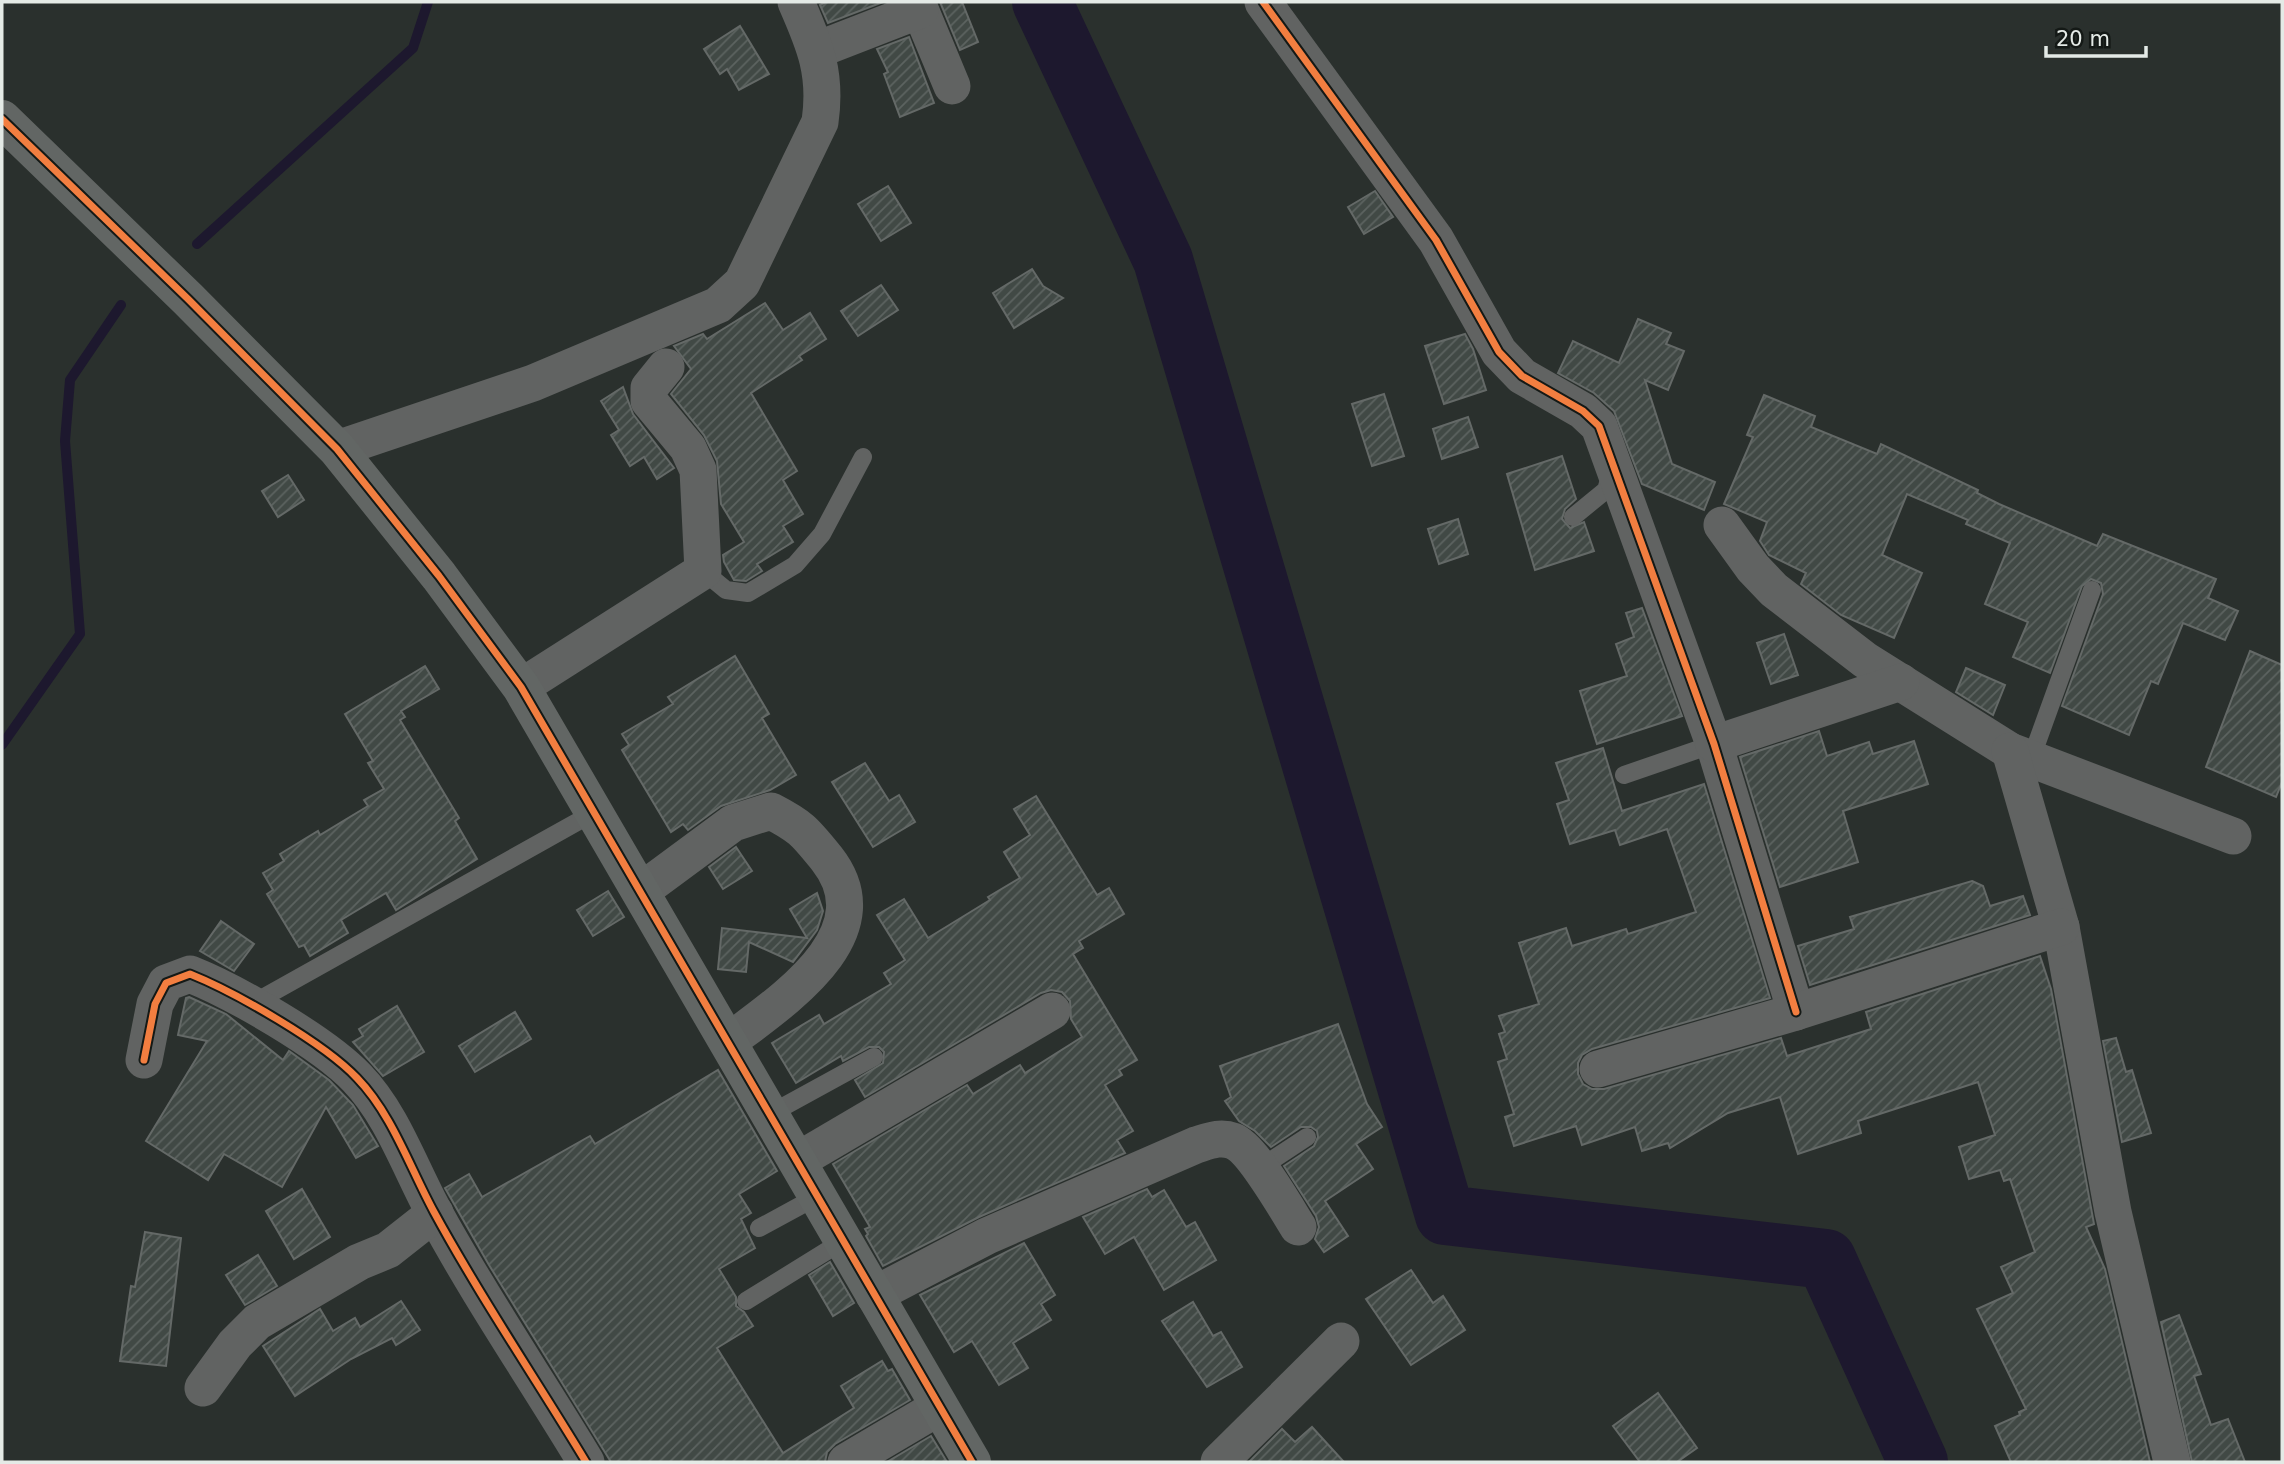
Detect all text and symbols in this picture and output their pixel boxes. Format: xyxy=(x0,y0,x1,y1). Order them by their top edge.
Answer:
scale bar xyxy=(2046,14,2146,58)
text: 20 m xyxy=(2056,27,2110,51)

